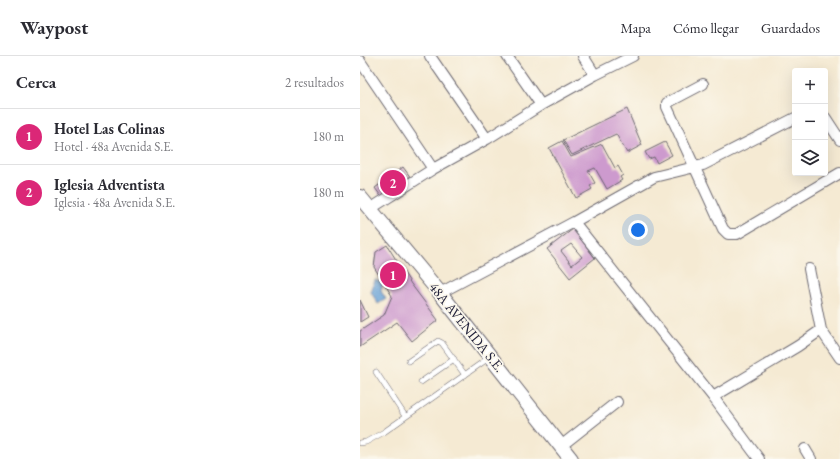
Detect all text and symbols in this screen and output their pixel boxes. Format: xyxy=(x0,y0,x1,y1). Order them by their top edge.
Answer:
text: Waypost xyxy=(20,15,88,40)
text: Mapa xyxy=(620,19,651,37)
text: Cómo llegar xyxy=(673,19,739,37)
text: Guardados xyxy=(761,19,820,37)
map controls xyxy=(792,68,828,176)
button: + xyxy=(792,68,828,104)
text: Cerca xyxy=(16,71,56,93)
text: 2 resultados xyxy=(285,74,344,91)
button: − xyxy=(792,104,828,140)
text: Hotel Las Colinas xyxy=(54,119,165,138)
text: 1 xyxy=(26,128,32,145)
text: 180 m xyxy=(313,128,344,145)
text: Hotel · 48a Avenida S.E. xyxy=(54,138,174,155)
button: layers xyxy=(792,140,828,176)
pin: 2 xyxy=(380,168,406,198)
text: Iglesia Adventista xyxy=(54,175,165,194)
text: 2 xyxy=(26,184,32,201)
text: 180 m xyxy=(313,184,344,201)
text: Iglesia · 48a Avenida S.E. xyxy=(54,194,175,211)
your location xyxy=(628,220,648,240)
pin: 1 xyxy=(380,260,406,290)
street label: 48A AVENIDA S.E. xyxy=(425,278,509,376)

